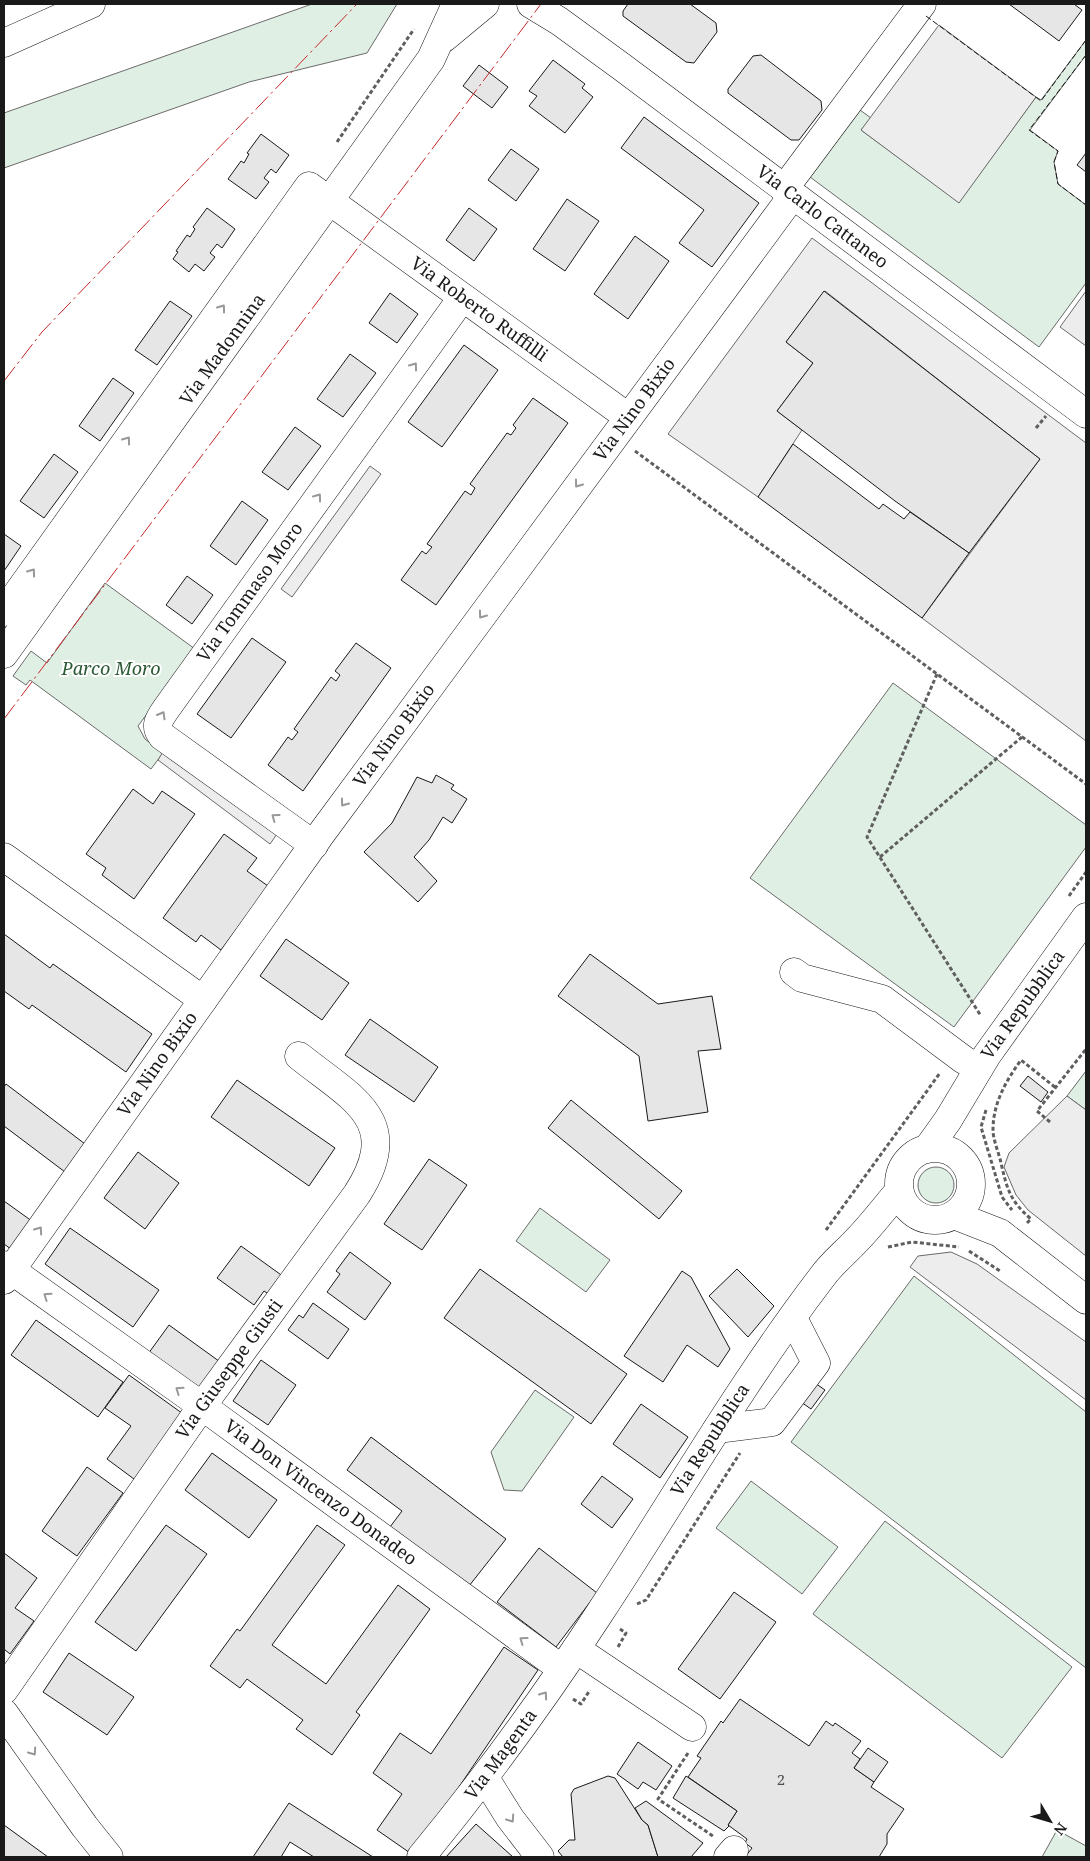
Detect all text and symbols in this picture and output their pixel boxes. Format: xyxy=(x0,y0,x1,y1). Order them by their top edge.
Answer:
street label: Via Carlo Cattaneo xyxy=(752,159,894,273)
street label: Via Roberto Ruffilli xyxy=(406,251,553,366)
street label: Via Madonnina xyxy=(174,288,270,409)
one-way arrow xyxy=(216,304,225,314)
street label: Via Nino Bixio xyxy=(588,352,680,465)
one-way arrow xyxy=(407,362,417,371)
one-way arrow xyxy=(121,436,130,446)
one-way arrow xyxy=(575,478,584,488)
one-way arrow xyxy=(312,493,321,503)
street label: Via Tommaso Moro xyxy=(191,517,308,666)
one-way arrow xyxy=(26,568,35,578)
one-way arrow xyxy=(479,609,488,619)
park label: Parco Moro xyxy=(60,656,161,680)
street label: Via Nino Bixio xyxy=(347,678,439,791)
one-way arrow xyxy=(156,711,166,720)
one-way arrow xyxy=(341,797,351,806)
one-way arrow xyxy=(272,814,281,822)
street label: Via Repubblica xyxy=(975,945,1070,1064)
street label: Via Nino Bixio xyxy=(111,1006,202,1121)
one-way arrow xyxy=(33,1226,42,1236)
one-way arrow xyxy=(43,1293,53,1302)
street label: Via Giuseppe Giusti xyxy=(170,1294,287,1443)
street label: Via Repubblica xyxy=(664,1378,754,1500)
one-way arrow xyxy=(175,1387,185,1396)
street label: Via Don Vincenzo Donadeo xyxy=(220,1413,422,1570)
one-way arrow xyxy=(519,1637,529,1646)
one-way arrow xyxy=(538,1691,547,1701)
street label: Via Magenta xyxy=(458,1704,542,1804)
one-way arrow xyxy=(27,1746,36,1756)
house number: 2 xyxy=(777,1769,785,1789)
north arrow xyxy=(1025,1796,1075,1846)
one-way arrow xyxy=(505,1813,514,1822)
text: N xyxy=(1050,1819,1072,1840)

